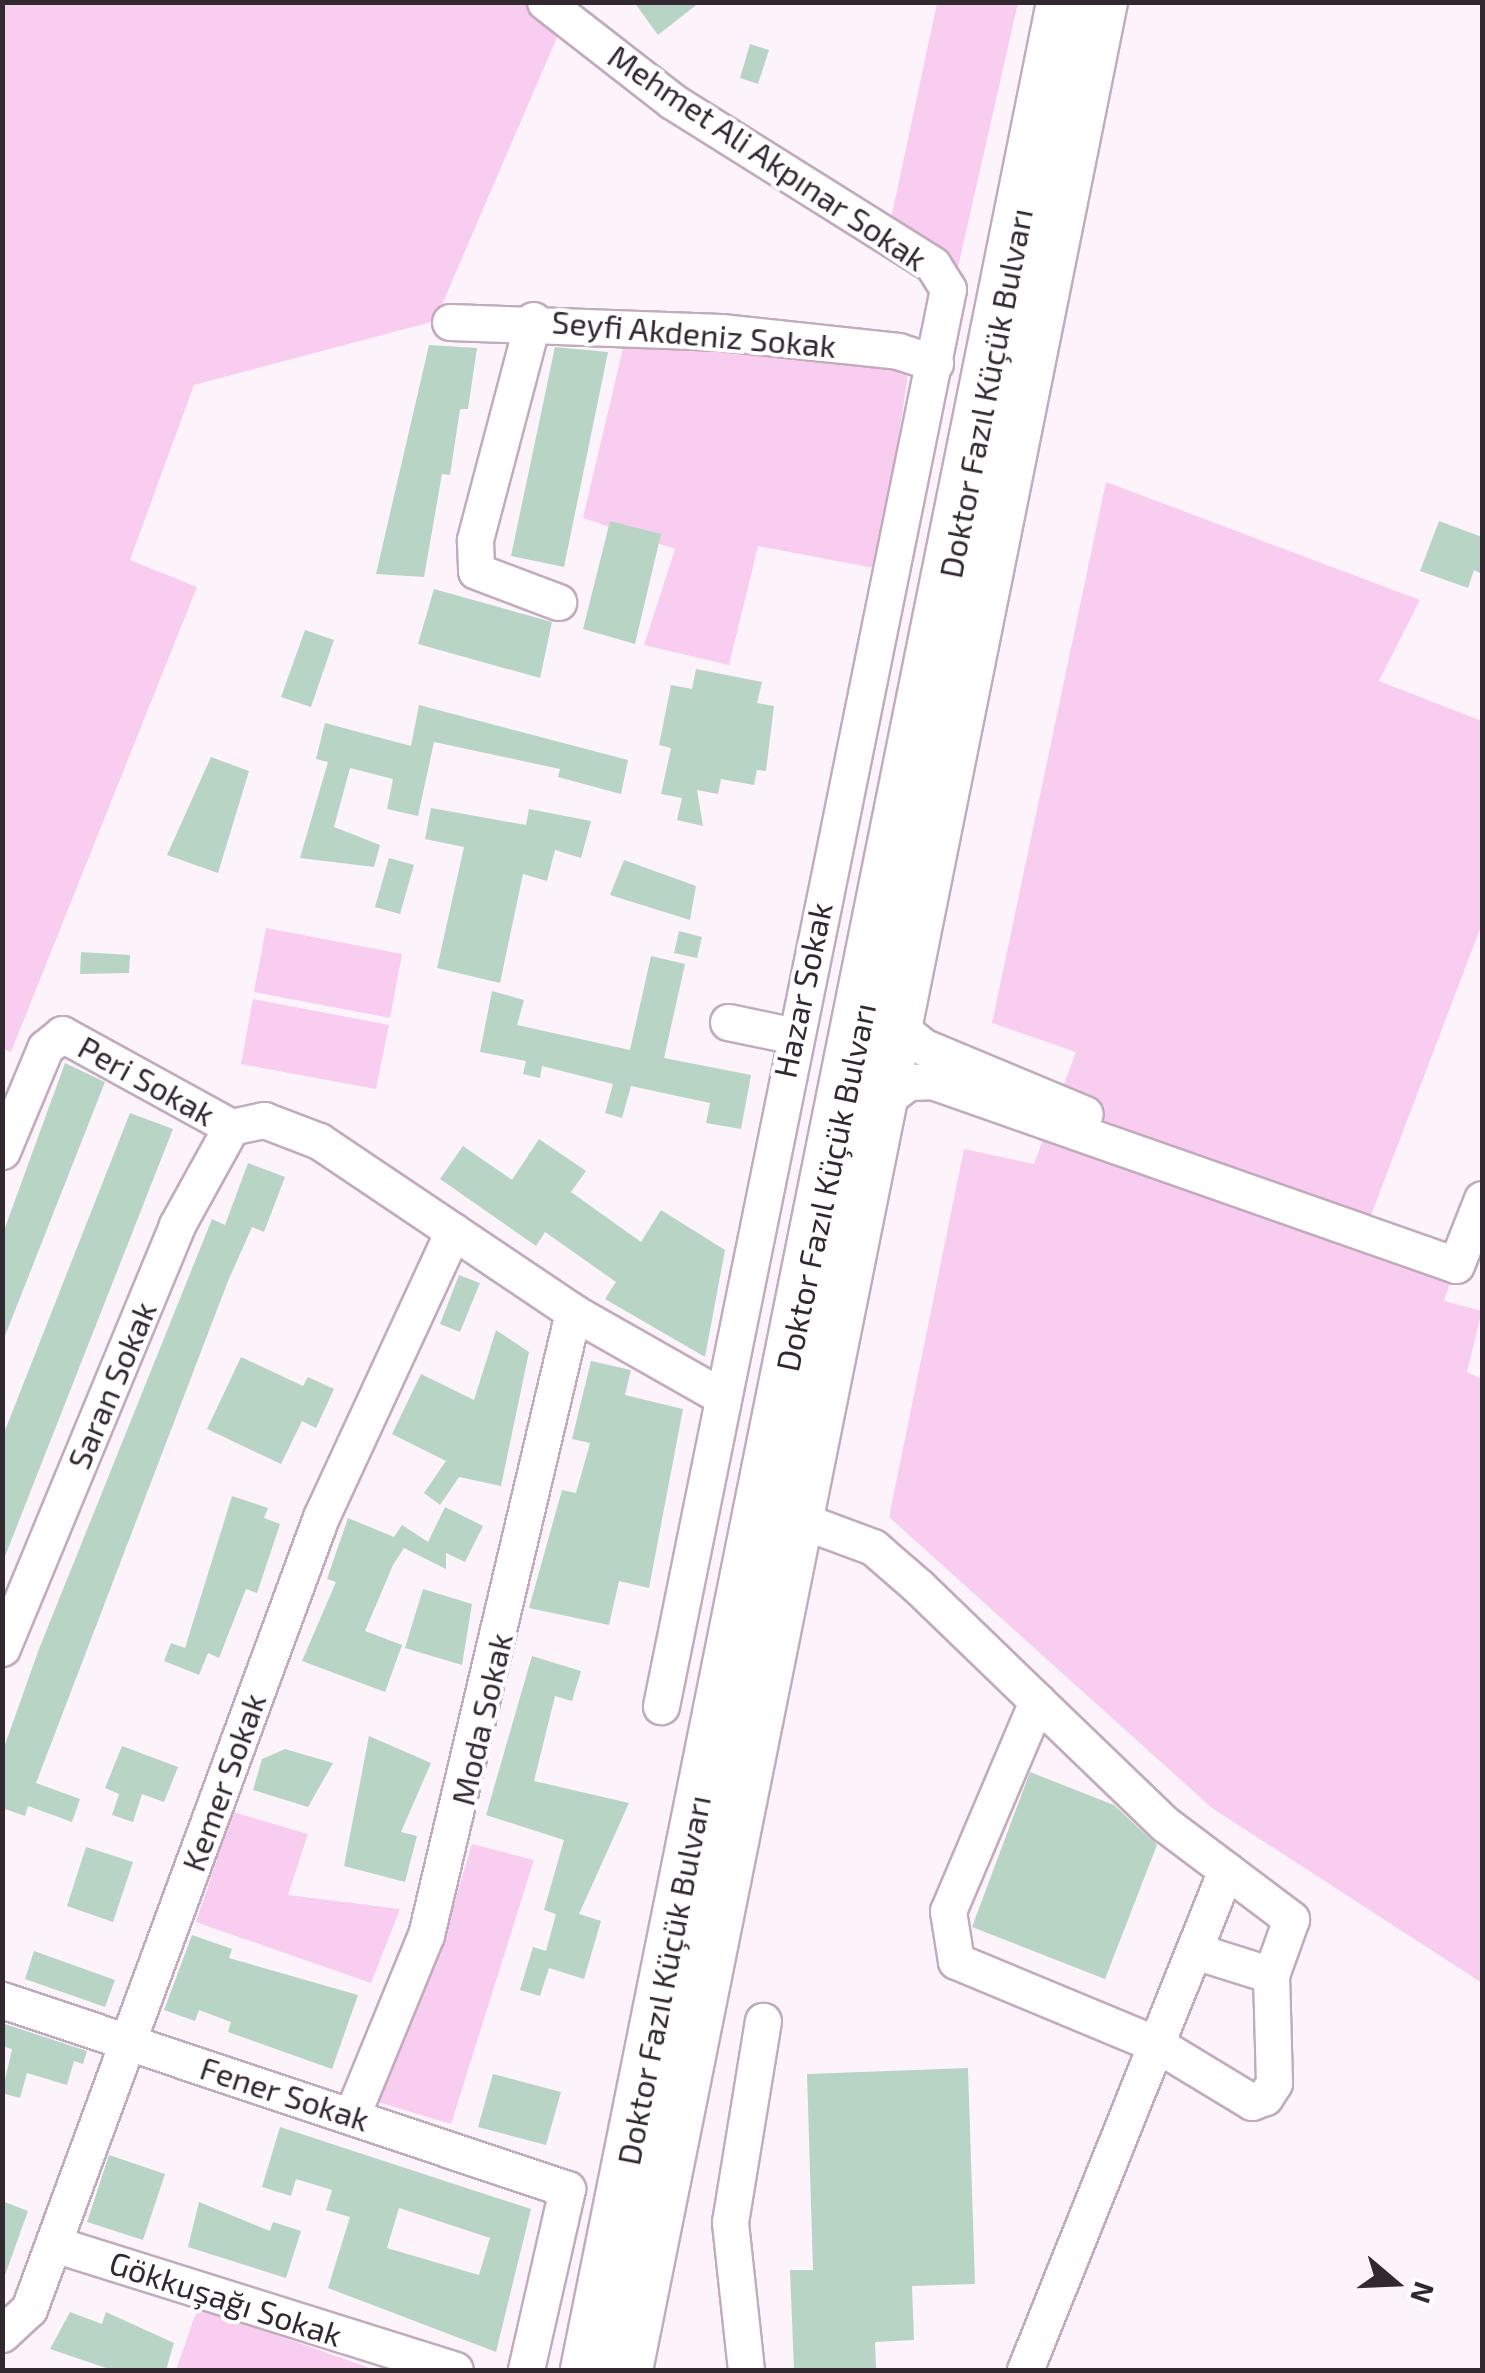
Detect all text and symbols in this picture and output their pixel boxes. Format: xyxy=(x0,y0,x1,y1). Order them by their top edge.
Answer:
street label: Mehmet Ali Akpınar Sokak xyxy=(601,35,935,279)
street label: Doktor Fazıl Küçük Bulvarı xyxy=(930,204,1040,582)
street label: Seyfi Akdeniz Sokak xyxy=(550,301,838,365)
street label: Hazar Sokak xyxy=(765,898,839,1082)
street label: Doktor Fazıl Küçük Bulvarı xyxy=(767,998,883,1376)
street label: Peri Sokak xyxy=(72,1027,222,1133)
street label: Saran Sokak xyxy=(59,1296,163,1474)
street label: Moda Sokak xyxy=(443,1629,519,1809)
street label: Kemer Sokak xyxy=(173,1688,273,1876)
street label: Doktor Fazıl Küçük Bulvarı xyxy=(608,1791,718,2169)
street label: Fener Sokak xyxy=(195,2048,375,2138)
north arrow xyxy=(1345,2233,1445,2333)
street label: Gökkuşağı Sokak xyxy=(105,2242,347,2354)
text: N xyxy=(1404,2278,1443,2308)

